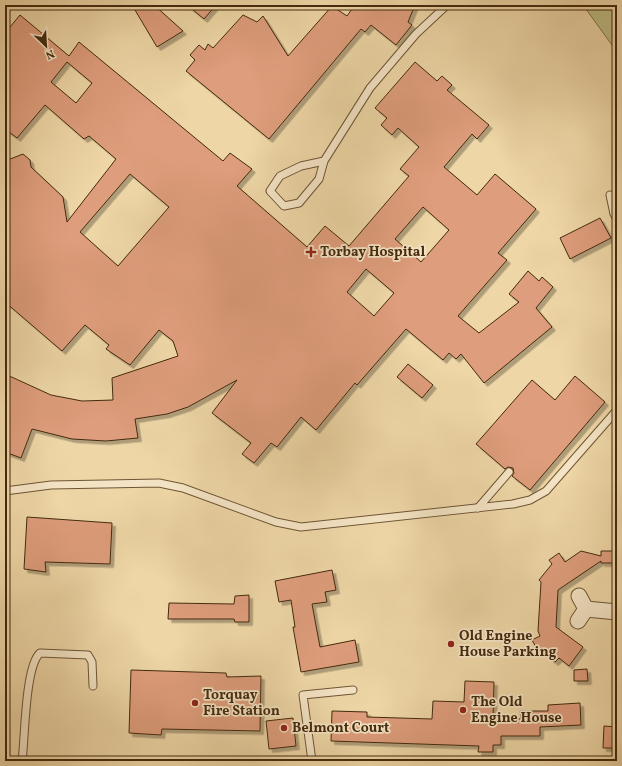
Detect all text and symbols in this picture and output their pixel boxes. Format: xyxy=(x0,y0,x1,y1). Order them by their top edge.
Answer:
north arrow xyxy=(26,26,66,66)
text: N xyxy=(43,45,56,62)
place label: Torbay Hospital xyxy=(320,243,425,262)
marker: Torbay Hospital xyxy=(305,246,317,258)
place label: Old Engine House Parking xyxy=(459,627,557,662)
marker: Old Engine House Parking xyxy=(446,639,456,649)
place label: Torquay Fire Station xyxy=(203,686,280,721)
place label: The Old Engine House xyxy=(471,693,562,728)
marker: Torquay Fire Station xyxy=(190,698,200,708)
marker: The Old Engine House xyxy=(458,705,468,715)
place label: Belmont Court xyxy=(292,719,389,738)
marker: Belmont Court xyxy=(279,723,289,733)

